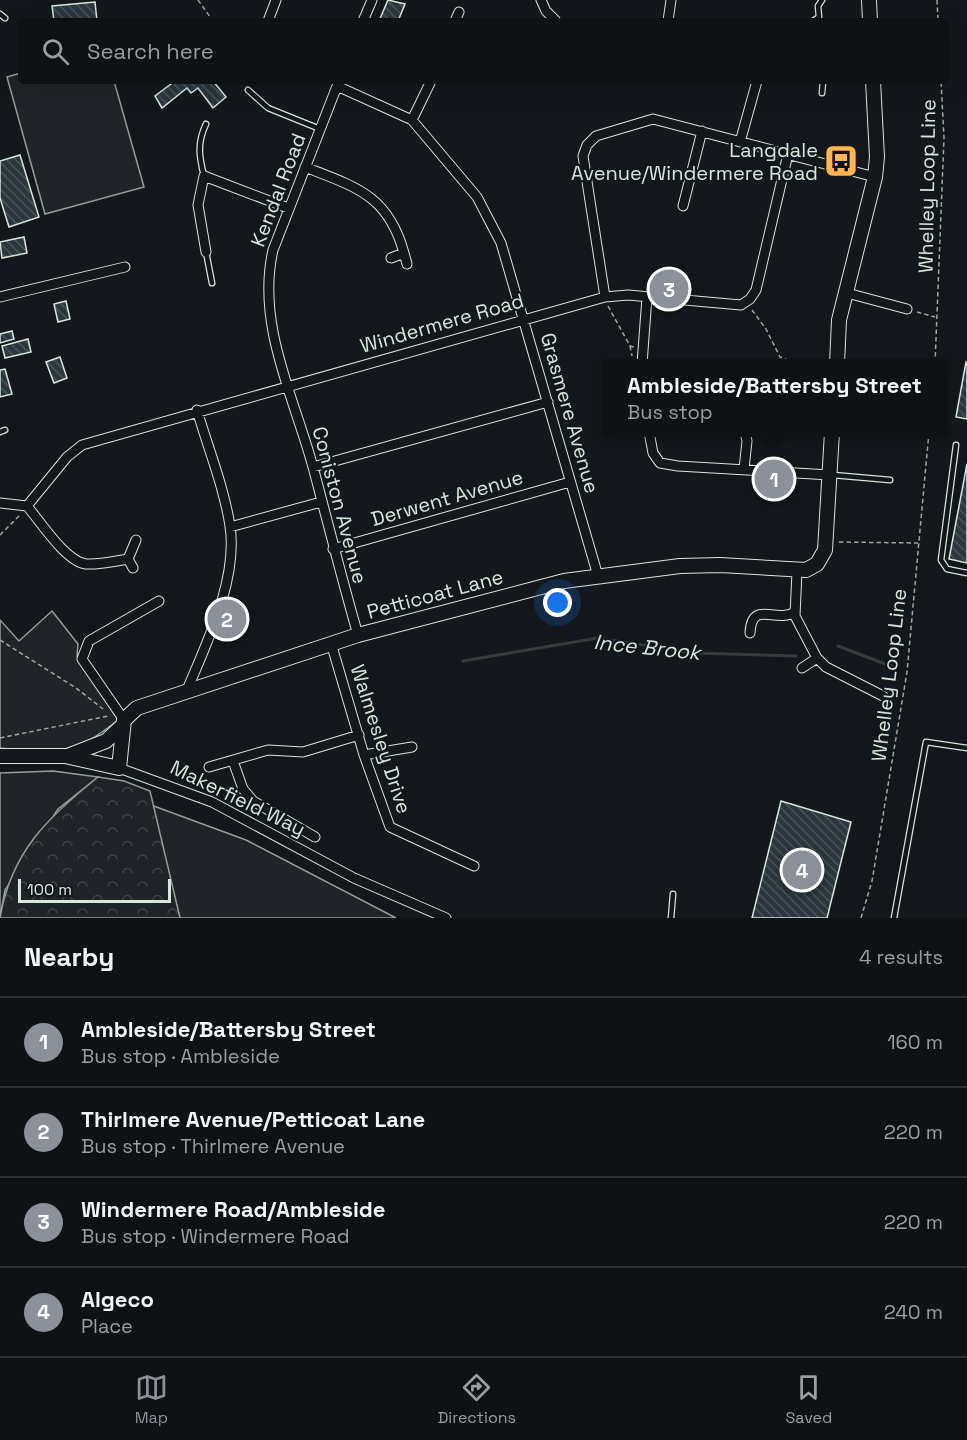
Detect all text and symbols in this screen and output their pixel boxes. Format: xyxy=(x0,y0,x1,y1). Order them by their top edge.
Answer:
search box xyxy=(18,18,949,84)
icon: search xyxy=(39,35,72,68)
text: Search here xyxy=(87,37,214,65)
street label: Whelley Loop Line xyxy=(912,99,942,273)
street label: Kendal Road xyxy=(244,130,312,250)
place label: Langdale Avenue/Windermere Road xyxy=(571,137,818,186)
bus stop icon: Langdale Avenue/Windermere Road xyxy=(823,143,859,179)
pin: 3 xyxy=(650,266,688,312)
street label: Windermere Road xyxy=(357,287,527,359)
street label: Grasmere Avenue xyxy=(535,330,605,496)
popup xyxy=(602,359,947,437)
text: Ambleside/Battersby Street xyxy=(627,371,922,399)
text: Bus stop xyxy=(627,399,713,425)
street label: Coniston Avenue xyxy=(307,424,373,586)
pin: 1 xyxy=(754,456,794,502)
street label: Derwent Avenue xyxy=(368,464,526,532)
street label: Petticoat Lane xyxy=(364,563,506,625)
street label: Whelley Loop Line xyxy=(865,587,913,763)
your location xyxy=(543,588,572,617)
pin: 2 xyxy=(208,596,246,642)
water label: Ince Brook xyxy=(592,628,704,666)
street label: Walmesley Drive xyxy=(345,661,417,817)
street label: Makerfield Way xyxy=(166,754,310,842)
pin: 4 xyxy=(782,848,822,892)
scale bar xyxy=(18,876,171,904)
text: 100 m xyxy=(27,879,72,900)
text: Nearby xyxy=(24,940,114,974)
text: 4 results xyxy=(859,944,943,970)
text: Ambleside/Battersby Street xyxy=(81,1015,376,1043)
text: 1 xyxy=(39,1029,48,1055)
text: 160 m xyxy=(887,1029,943,1055)
text: Bus stop · Ambleside xyxy=(81,1043,280,1069)
text: Thirlmere Avenue/Petticoat Lane xyxy=(81,1105,425,1133)
text: 2 xyxy=(38,1119,49,1145)
text: 220 m xyxy=(884,1119,943,1145)
text: Bus stop · Thirlmere Avenue xyxy=(81,1133,345,1159)
text: Windermere Road/Ambleside xyxy=(81,1195,386,1223)
text: 3 xyxy=(37,1209,50,1235)
text: 220 m xyxy=(884,1209,943,1235)
text: Bus stop · Windermere Road xyxy=(81,1223,350,1249)
text: Algeco xyxy=(81,1285,154,1313)
text: 4 xyxy=(37,1299,50,1325)
text: 240 m xyxy=(884,1299,943,1325)
text: Place xyxy=(81,1313,133,1339)
tab: Map xyxy=(135,1371,168,1428)
tab: Directions xyxy=(438,1371,516,1428)
tab: Saved xyxy=(786,1371,832,1428)

